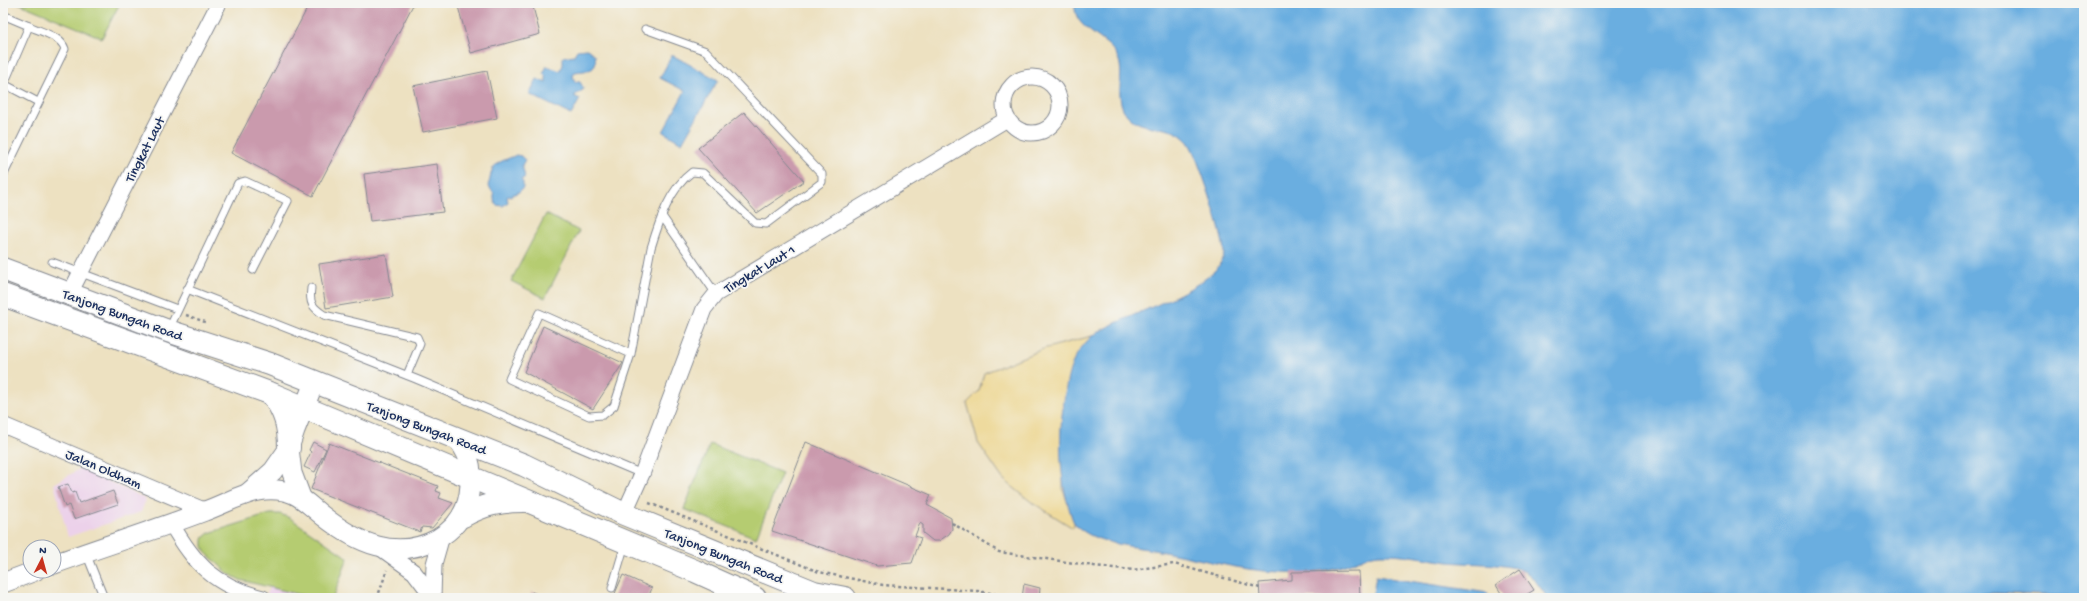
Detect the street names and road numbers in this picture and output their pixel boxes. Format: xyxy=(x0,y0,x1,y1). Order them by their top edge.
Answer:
street label: Tingkat Laut xyxy=(122,113,171,187)
street label: Tingkat Laut 1 xyxy=(721,242,799,299)
street label: Tanjong Bungah Road xyxy=(59,286,186,347)
street label: Tanjong Bungah Road xyxy=(363,398,490,461)
street label: Jalan Oldham xyxy=(62,447,144,494)
street label: Tanjong Bungah Road xyxy=(660,525,787,590)

